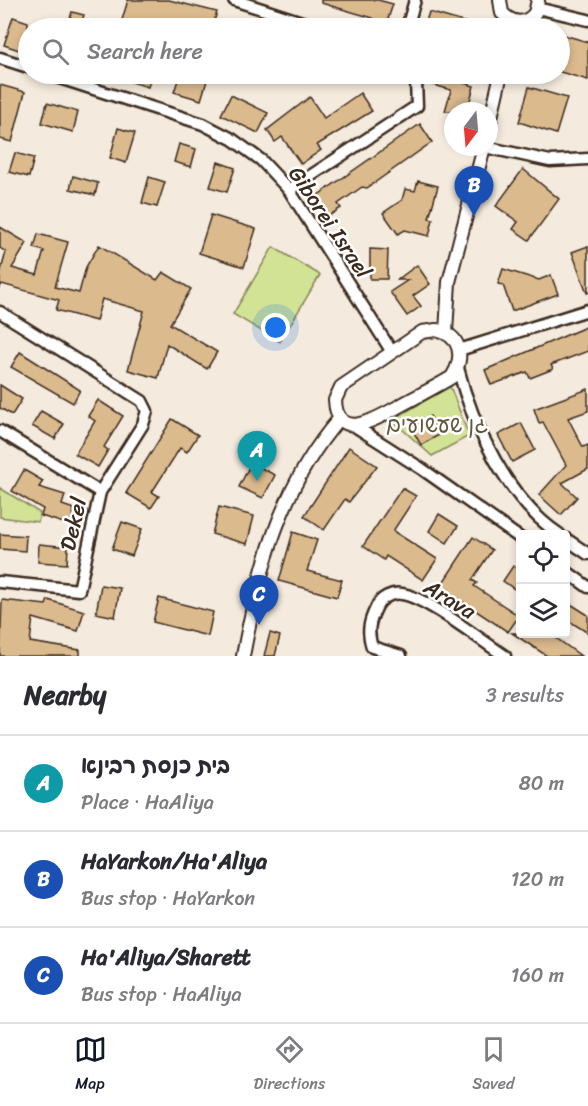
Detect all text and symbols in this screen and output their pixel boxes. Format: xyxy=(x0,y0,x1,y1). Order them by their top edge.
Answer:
search box xyxy=(18,18,570,84)
text: Search here xyxy=(87,32,203,71)
icon: search xyxy=(39,35,72,68)
north arrow xyxy=(444,102,498,156)
street label: Giborei Israel xyxy=(278,158,383,287)
pin: B xyxy=(454,166,494,216)
your location xyxy=(261,313,290,342)
park label: גן שעשועים xyxy=(386,405,488,444)
pin: A xyxy=(238,432,276,481)
street label: Dekel xyxy=(48,493,98,555)
map controls xyxy=(516,530,570,638)
button: locate xyxy=(516,530,570,584)
street label: Arava xyxy=(415,567,485,631)
pin: C xyxy=(240,576,278,625)
button: layers xyxy=(516,584,570,638)
text: Nearby xyxy=(24,672,106,718)
text: 3 results xyxy=(486,678,564,713)
text: בית כנסת רבינא xyxy=(81,746,230,785)
text: A xyxy=(37,766,50,801)
text: 80 m xyxy=(519,766,564,801)
text: Place · HaAliya xyxy=(81,785,214,820)
text: HaYarkon/Ha'Aliya xyxy=(81,842,267,881)
text: B xyxy=(37,862,50,897)
text: 120 m xyxy=(511,862,564,897)
text: Bus stop · HaYarkon xyxy=(81,881,255,916)
text: Ha'Aliya/Sharett xyxy=(81,938,251,977)
text: C xyxy=(37,958,50,993)
text: 160 m xyxy=(511,958,564,993)
text: Bus stop · HaAliya xyxy=(81,977,241,1012)
tab: Map xyxy=(74,1033,107,1098)
tab: Directions xyxy=(254,1033,325,1098)
tab: Saved xyxy=(472,1033,514,1098)

